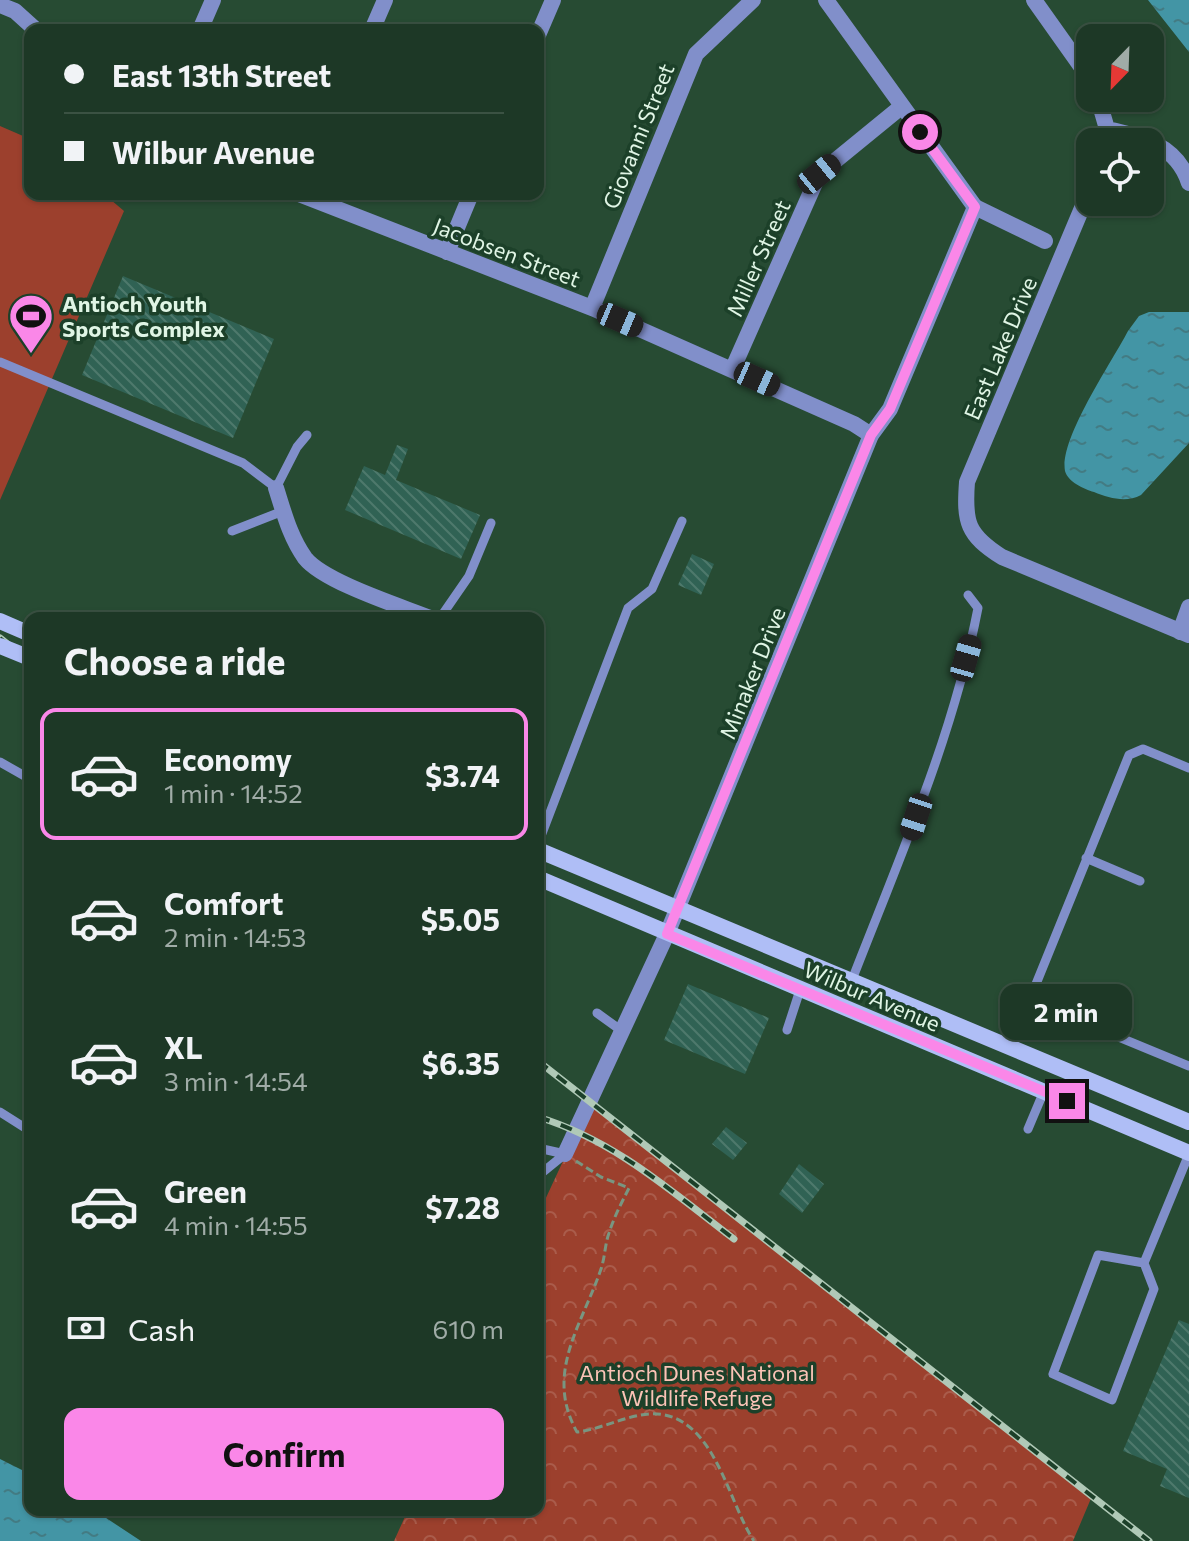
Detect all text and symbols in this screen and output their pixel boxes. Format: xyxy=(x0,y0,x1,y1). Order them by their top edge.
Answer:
north arrow xyxy=(1076,24,1164,112)
map controls xyxy=(1076,24,1164,216)
text: East 13th Street xyxy=(112,56,331,93)
street label: Giovanni Street xyxy=(597,59,679,213)
route start xyxy=(902,114,938,150)
button: locate xyxy=(1076,128,1164,216)
text: Wilbur Avenue xyxy=(112,133,315,170)
car xyxy=(793,150,845,198)
street label: Miller Street xyxy=(720,196,796,320)
street label: Jacobsen Street xyxy=(430,212,584,292)
street label: East Lake Drive xyxy=(958,273,1042,423)
place label: Antioch Youth Sports Complex xyxy=(62,290,225,342)
sports icon: Antioch Youth Sports Complex xyxy=(7,292,55,355)
car xyxy=(593,300,647,340)
car xyxy=(730,358,784,400)
street label: Minaker Drive xyxy=(713,603,791,743)
car xyxy=(948,632,984,684)
text: Choose a ride xyxy=(64,638,285,682)
icon: car xyxy=(68,738,140,810)
text: Economy xyxy=(164,740,292,777)
text: $3.74 xyxy=(425,756,500,793)
text: 1 min · 14:52 xyxy=(164,777,303,808)
car xyxy=(897,790,935,844)
icon: car xyxy=(68,882,140,954)
text: Comfort xyxy=(164,884,283,921)
text: $5.05 xyxy=(421,900,500,937)
text: 2 min · 14:53 xyxy=(164,921,306,952)
street label: Wilbur Avenue xyxy=(800,955,944,1037)
callout: 2 min xyxy=(1001,985,1133,1041)
text: 2 min xyxy=(1034,996,1098,1027)
icon: car xyxy=(68,1026,140,1098)
text: XL xyxy=(164,1028,203,1065)
text: $6.35 xyxy=(422,1044,500,1081)
text: 3 min · 14:54 xyxy=(164,1065,308,1096)
route end xyxy=(1049,1083,1085,1119)
icon: car xyxy=(68,1170,140,1242)
text: Green xyxy=(164,1172,247,1209)
text: $7.28 xyxy=(425,1188,500,1225)
text: 4 min · 14:55 xyxy=(164,1209,308,1240)
icon: cash xyxy=(64,1306,108,1350)
text: Cash xyxy=(128,1310,195,1347)
text: 610 m xyxy=(432,1313,504,1344)
park label: Antioch Dunes National Wildlife Refuge xyxy=(579,1359,815,1411)
button: Confirm xyxy=(64,1408,504,1500)

